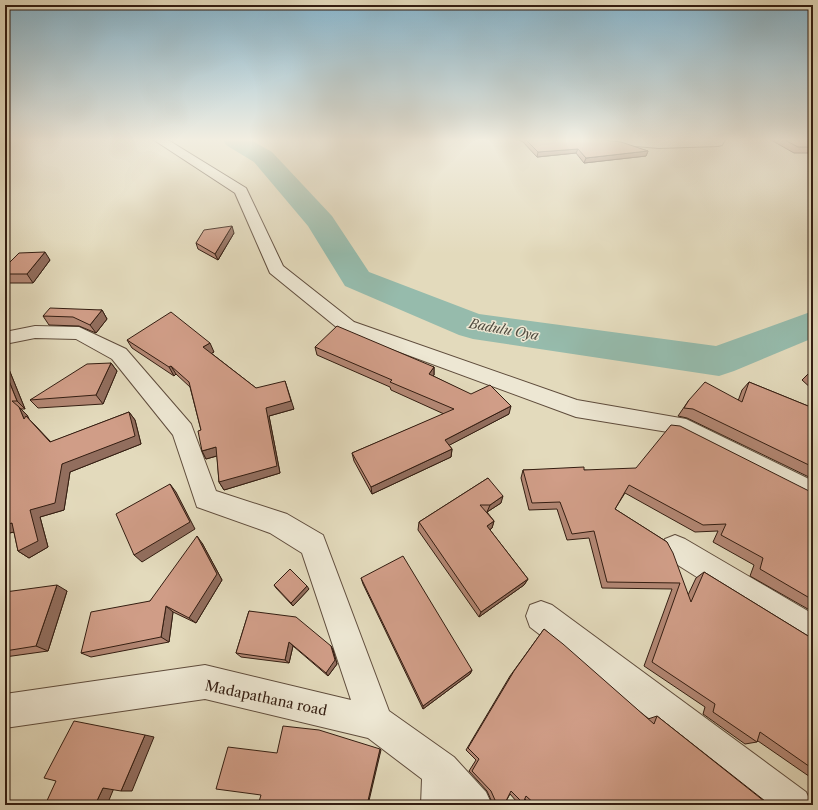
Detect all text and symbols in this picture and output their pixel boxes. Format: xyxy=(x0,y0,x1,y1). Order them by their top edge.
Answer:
water label: Badulu Oya xyxy=(467,315,540,343)
street label: Madapathana road xyxy=(203,676,329,720)

